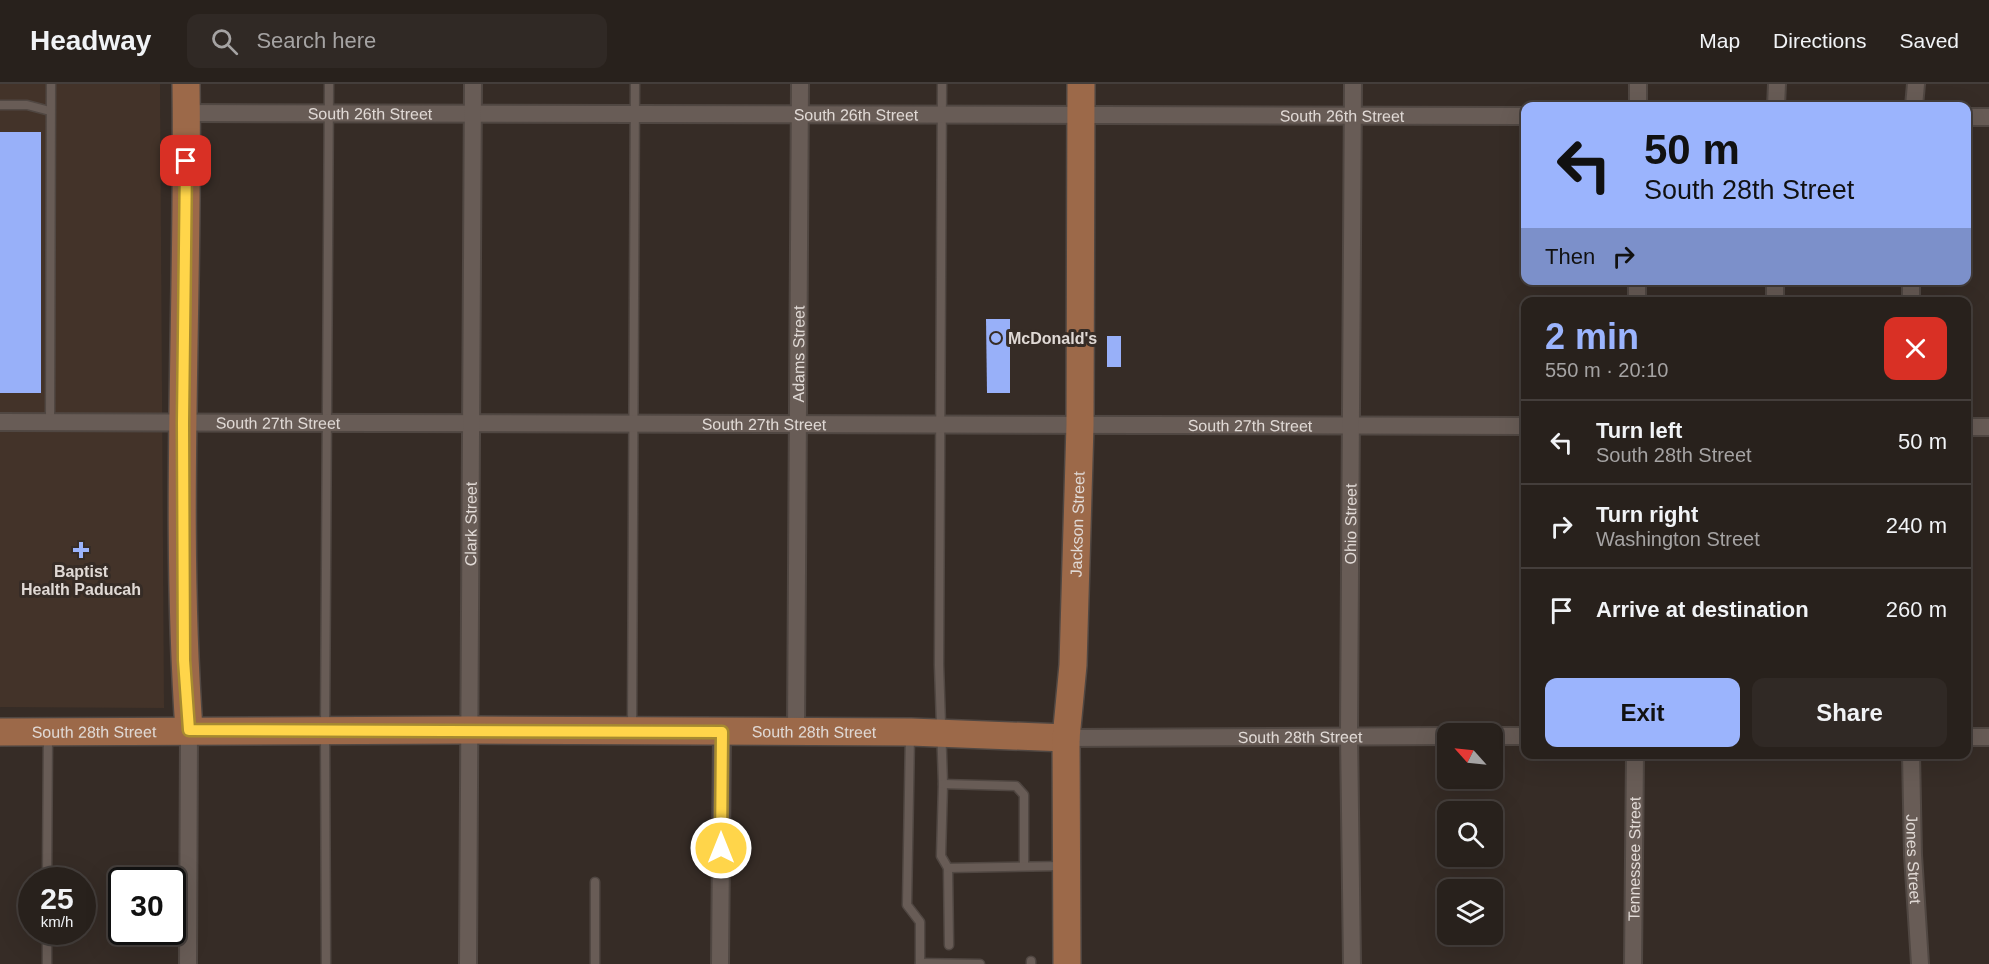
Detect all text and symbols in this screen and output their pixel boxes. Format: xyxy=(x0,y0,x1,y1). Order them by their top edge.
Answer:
search box xyxy=(187,14,607,68)
text: Headway xyxy=(30,25,151,56)
icon: search xyxy=(208,25,241,58)
text: Search here xyxy=(256,28,376,53)
text: Map xyxy=(1699,29,1740,52)
text: Directions xyxy=(1773,29,1866,52)
text: Saved xyxy=(1899,29,1959,52)
street label: South 26th Street xyxy=(308,105,433,122)
street label: South 26th Street xyxy=(794,106,919,123)
street label: South 26th Street xyxy=(1280,107,1405,124)
icon: left xyxy=(1545,126,1623,204)
text: 50 m xyxy=(1644,126,1740,173)
pin xyxy=(160,135,211,186)
icon: arrive xyxy=(169,144,202,177)
text: South 28th Street xyxy=(1644,175,1854,205)
icon: right xyxy=(1607,240,1640,273)
text: Then xyxy=(1545,244,1595,269)
street label: Adams Street xyxy=(790,305,807,403)
text: 2 min xyxy=(1545,316,1639,357)
button: close xyxy=(1884,317,1947,380)
place label: McDonald's xyxy=(1008,330,1097,347)
marker: McDonald's xyxy=(989,331,1003,345)
text: 550 m · 20:10 xyxy=(1545,359,1668,381)
street label: South 27th Street xyxy=(216,414,341,431)
street label: South 27th Street xyxy=(702,415,827,433)
street label: South 27th Street xyxy=(1188,417,1313,434)
text: Turn left xyxy=(1596,418,1682,443)
icon: left xyxy=(1545,426,1578,459)
text: 50 m xyxy=(1898,429,1947,454)
text: South 28th Street xyxy=(1596,444,1752,466)
street label: Jackson Street xyxy=(1067,471,1087,578)
street label: Clark Street xyxy=(462,481,479,566)
street label: Ohio Street xyxy=(1342,483,1359,565)
text: Turn right xyxy=(1596,502,1698,527)
icon: right xyxy=(1545,510,1578,543)
text: 240 m xyxy=(1886,513,1947,538)
text: Washington Street xyxy=(1596,528,1760,550)
marker: Baptist Health Paducah xyxy=(72,541,90,559)
place label: Baptist Health Paducah xyxy=(21,563,141,598)
icon: arrive xyxy=(1545,594,1578,627)
text: Arrive at destination xyxy=(1596,597,1809,622)
text: 260 m xyxy=(1886,597,1947,622)
button: Exit xyxy=(1545,678,1740,747)
button: Share xyxy=(1752,678,1947,747)
street label: South 28th Street xyxy=(32,723,157,740)
street label: South 28th Street xyxy=(752,723,877,740)
north arrow xyxy=(1437,723,1503,789)
map controls xyxy=(1437,723,1503,945)
street label: South 28th Street xyxy=(1238,728,1363,746)
street label: Tennessee Street xyxy=(1625,796,1643,921)
button: search xyxy=(1437,801,1503,867)
street label: Jones Street xyxy=(1904,814,1925,905)
position arrow xyxy=(689,816,753,880)
speed limit sign: 30 xyxy=(108,867,186,945)
button: layers xyxy=(1437,879,1503,945)
text: 25 xyxy=(40,882,74,915)
text: km/h xyxy=(41,913,73,930)

